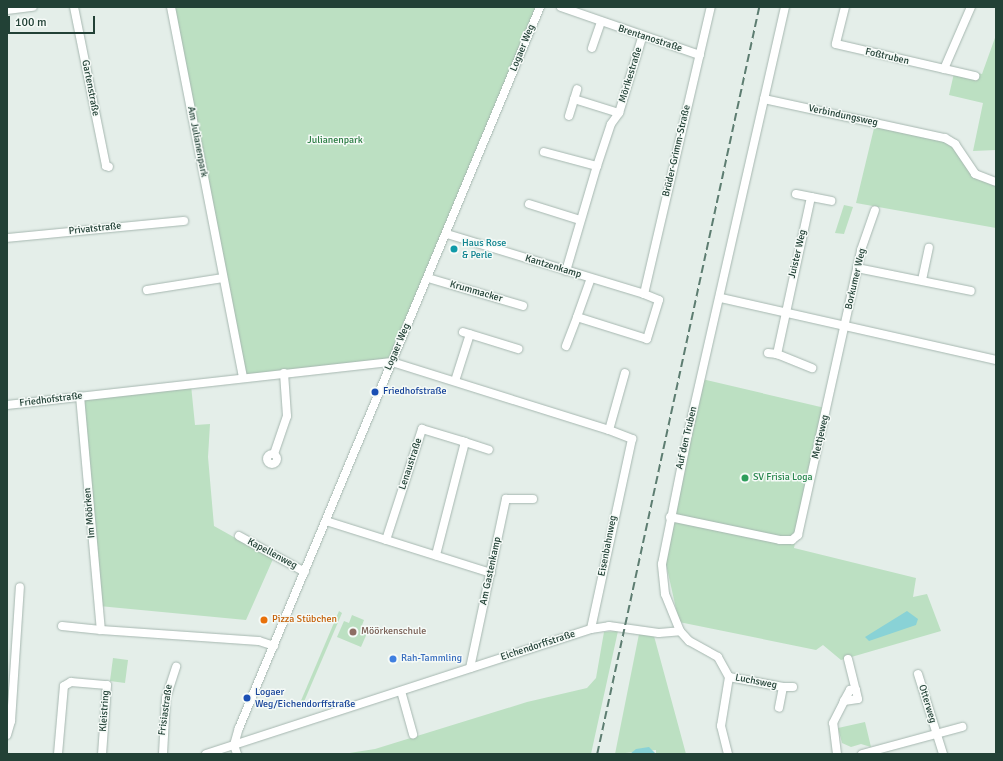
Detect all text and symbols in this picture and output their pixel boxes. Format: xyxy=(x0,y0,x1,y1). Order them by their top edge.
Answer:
scale bar xyxy=(10,8,97,34)
text: 100 m xyxy=(15,15,47,30)
street label: Logaer Weg xyxy=(508,23,538,73)
street label: Brentanostraße xyxy=(616,23,684,55)
street label: Mörikestraße xyxy=(617,46,645,104)
street label: Foßtruben xyxy=(864,46,910,68)
street label: Gartenstraße xyxy=(79,59,101,117)
street label: Verbindungsweg xyxy=(807,103,879,129)
street label: Brüder-Grimm-Straße xyxy=(661,104,693,198)
street label: Am Julianenpark xyxy=(184,106,210,178)
park label: Julianenpark xyxy=(307,135,363,147)
street label: Privatstraße xyxy=(68,220,122,238)
street label: Juister Weg xyxy=(787,228,809,280)
place label: Haus Rose & Perle xyxy=(462,237,506,260)
marker: Haus Rose & Perle xyxy=(449,244,459,254)
street label: Borkumer Weg xyxy=(843,247,869,311)
street label: Kantzenkamp xyxy=(523,253,583,281)
street label: Krummacker xyxy=(448,279,504,305)
street label: Logaer Weg xyxy=(383,322,413,372)
place label: Friedhofstraße xyxy=(383,386,447,398)
marker: Friedhofstraße xyxy=(370,387,380,397)
street label: Friedhofstraße xyxy=(19,390,83,410)
street label: Auf den Truben xyxy=(674,405,700,471)
street label: Mettjeweg xyxy=(810,414,832,460)
street label: Lenaustraße xyxy=(397,437,425,491)
place label: SV Frisia Loga xyxy=(753,472,813,484)
marker: SV Frisia Loga xyxy=(740,473,750,483)
street label: Im Möörken xyxy=(82,487,98,539)
street label: Eisenbahnweg xyxy=(596,515,620,577)
street label: Kapellenweg xyxy=(245,536,299,572)
street label: Am Gastenkamp xyxy=(478,536,504,606)
place label: Pizza Stübchen xyxy=(272,614,337,626)
marker: Pizza Stübchen xyxy=(259,615,269,625)
place label: Möörkenschule xyxy=(361,626,426,638)
marker: Möörkenschule xyxy=(348,627,358,637)
street label: Eichendorffstraße xyxy=(499,628,577,664)
place label: Rah-Tammling xyxy=(401,653,462,665)
marker: Rah-Tammling xyxy=(388,654,398,664)
street label: Luchsweg xyxy=(734,672,778,692)
street label: Otterweg xyxy=(915,683,939,725)
street label: Frisiastraße xyxy=(156,684,176,736)
place label: Logaer Weg/Eichendorffstraße xyxy=(255,686,355,710)
street label: Kleistring xyxy=(98,690,112,732)
marker: Logaer Weg/Eichendorffstraße xyxy=(242,693,252,703)

